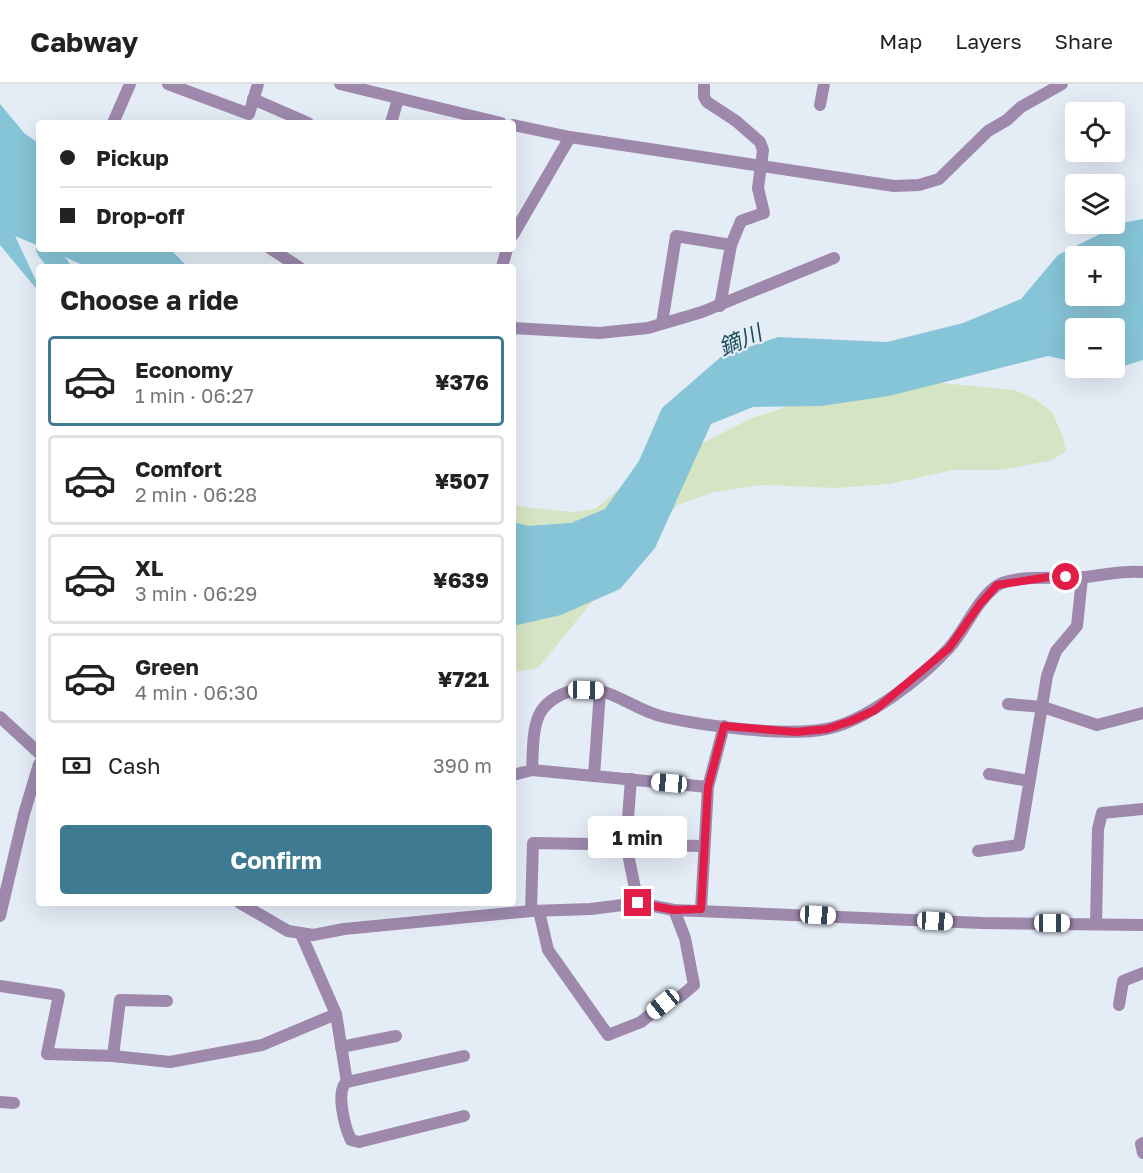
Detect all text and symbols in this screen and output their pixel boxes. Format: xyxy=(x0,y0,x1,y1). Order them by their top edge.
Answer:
text: Cabway xyxy=(30,25,138,58)
text: Map xyxy=(879,28,922,54)
text: Layers xyxy=(955,28,1022,54)
text: Share xyxy=(1055,28,1113,54)
map controls xyxy=(1065,102,1125,378)
button: locate xyxy=(1065,102,1125,162)
text: Pickup xyxy=(96,144,169,171)
button: layers xyxy=(1065,174,1125,234)
text: Drop-off xyxy=(96,202,185,229)
button: + xyxy=(1065,246,1125,306)
text: Choose a ride xyxy=(60,284,239,316)
water label: 鏑川 xyxy=(714,318,767,361)
button: − xyxy=(1065,318,1125,378)
icon: car xyxy=(63,354,117,408)
text: Economy xyxy=(135,356,233,383)
text: ¥376 xyxy=(435,368,489,395)
text: 1 min · 06:27 xyxy=(135,383,254,407)
icon: car xyxy=(63,453,117,507)
text: Comfort xyxy=(135,455,222,482)
text: ¥507 xyxy=(435,467,489,494)
text: 2 min · 06:28 xyxy=(135,482,257,506)
icon: car xyxy=(63,552,117,606)
text: XL xyxy=(135,554,163,581)
route start xyxy=(1052,563,1079,590)
text: ¥639 xyxy=(433,566,489,593)
text: 3 min · 06:29 xyxy=(135,581,257,605)
icon: car xyxy=(63,651,117,705)
text: Green xyxy=(135,653,199,680)
text: ¥721 xyxy=(438,665,489,692)
text: 4 min · 06:30 xyxy=(135,680,258,704)
car xyxy=(568,681,604,699)
icon: cash xyxy=(60,749,93,782)
text: Cash xyxy=(108,752,161,779)
text: 390 m xyxy=(433,753,492,777)
car xyxy=(650,772,688,794)
callout: 1 min xyxy=(588,816,688,858)
button: Confirm xyxy=(60,825,492,894)
text: 1 min xyxy=(612,825,663,849)
route end xyxy=(624,889,651,916)
car xyxy=(800,905,836,925)
car xyxy=(917,911,953,931)
car xyxy=(1034,914,1070,932)
car xyxy=(643,986,683,1022)

